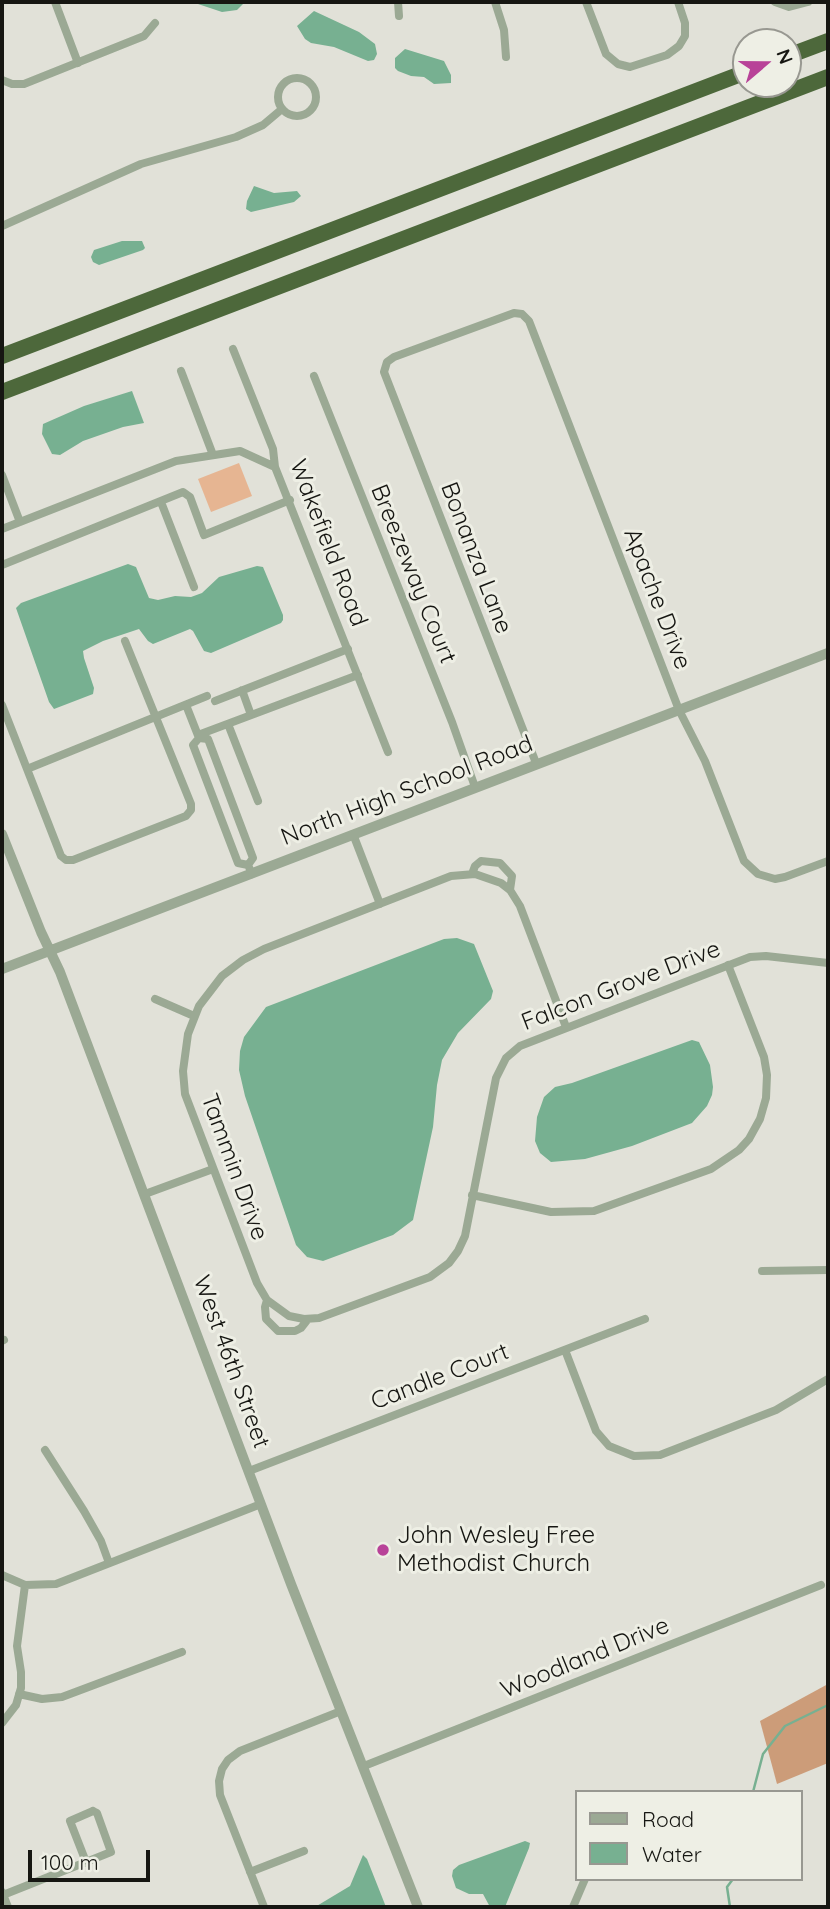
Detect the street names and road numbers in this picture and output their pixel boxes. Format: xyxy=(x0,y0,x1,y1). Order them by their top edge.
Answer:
street label: Wakefield Road xyxy=(283,455,373,631)
street label: Bonanza Lane xyxy=(434,478,518,638)
street label: Breezeway Court xyxy=(364,480,462,668)
street label: Apache Drive xyxy=(617,524,697,674)
street label: North High School Road xyxy=(277,730,537,852)
street label: Falcon Grove Drive xyxy=(518,935,724,1037)
street label: Tammin Drive xyxy=(194,1090,274,1244)
street label: West 46th Street xyxy=(186,1272,276,1452)
street label: Candle Court xyxy=(367,1338,513,1416)
street label: Woodland Drive xyxy=(497,1611,673,1705)

